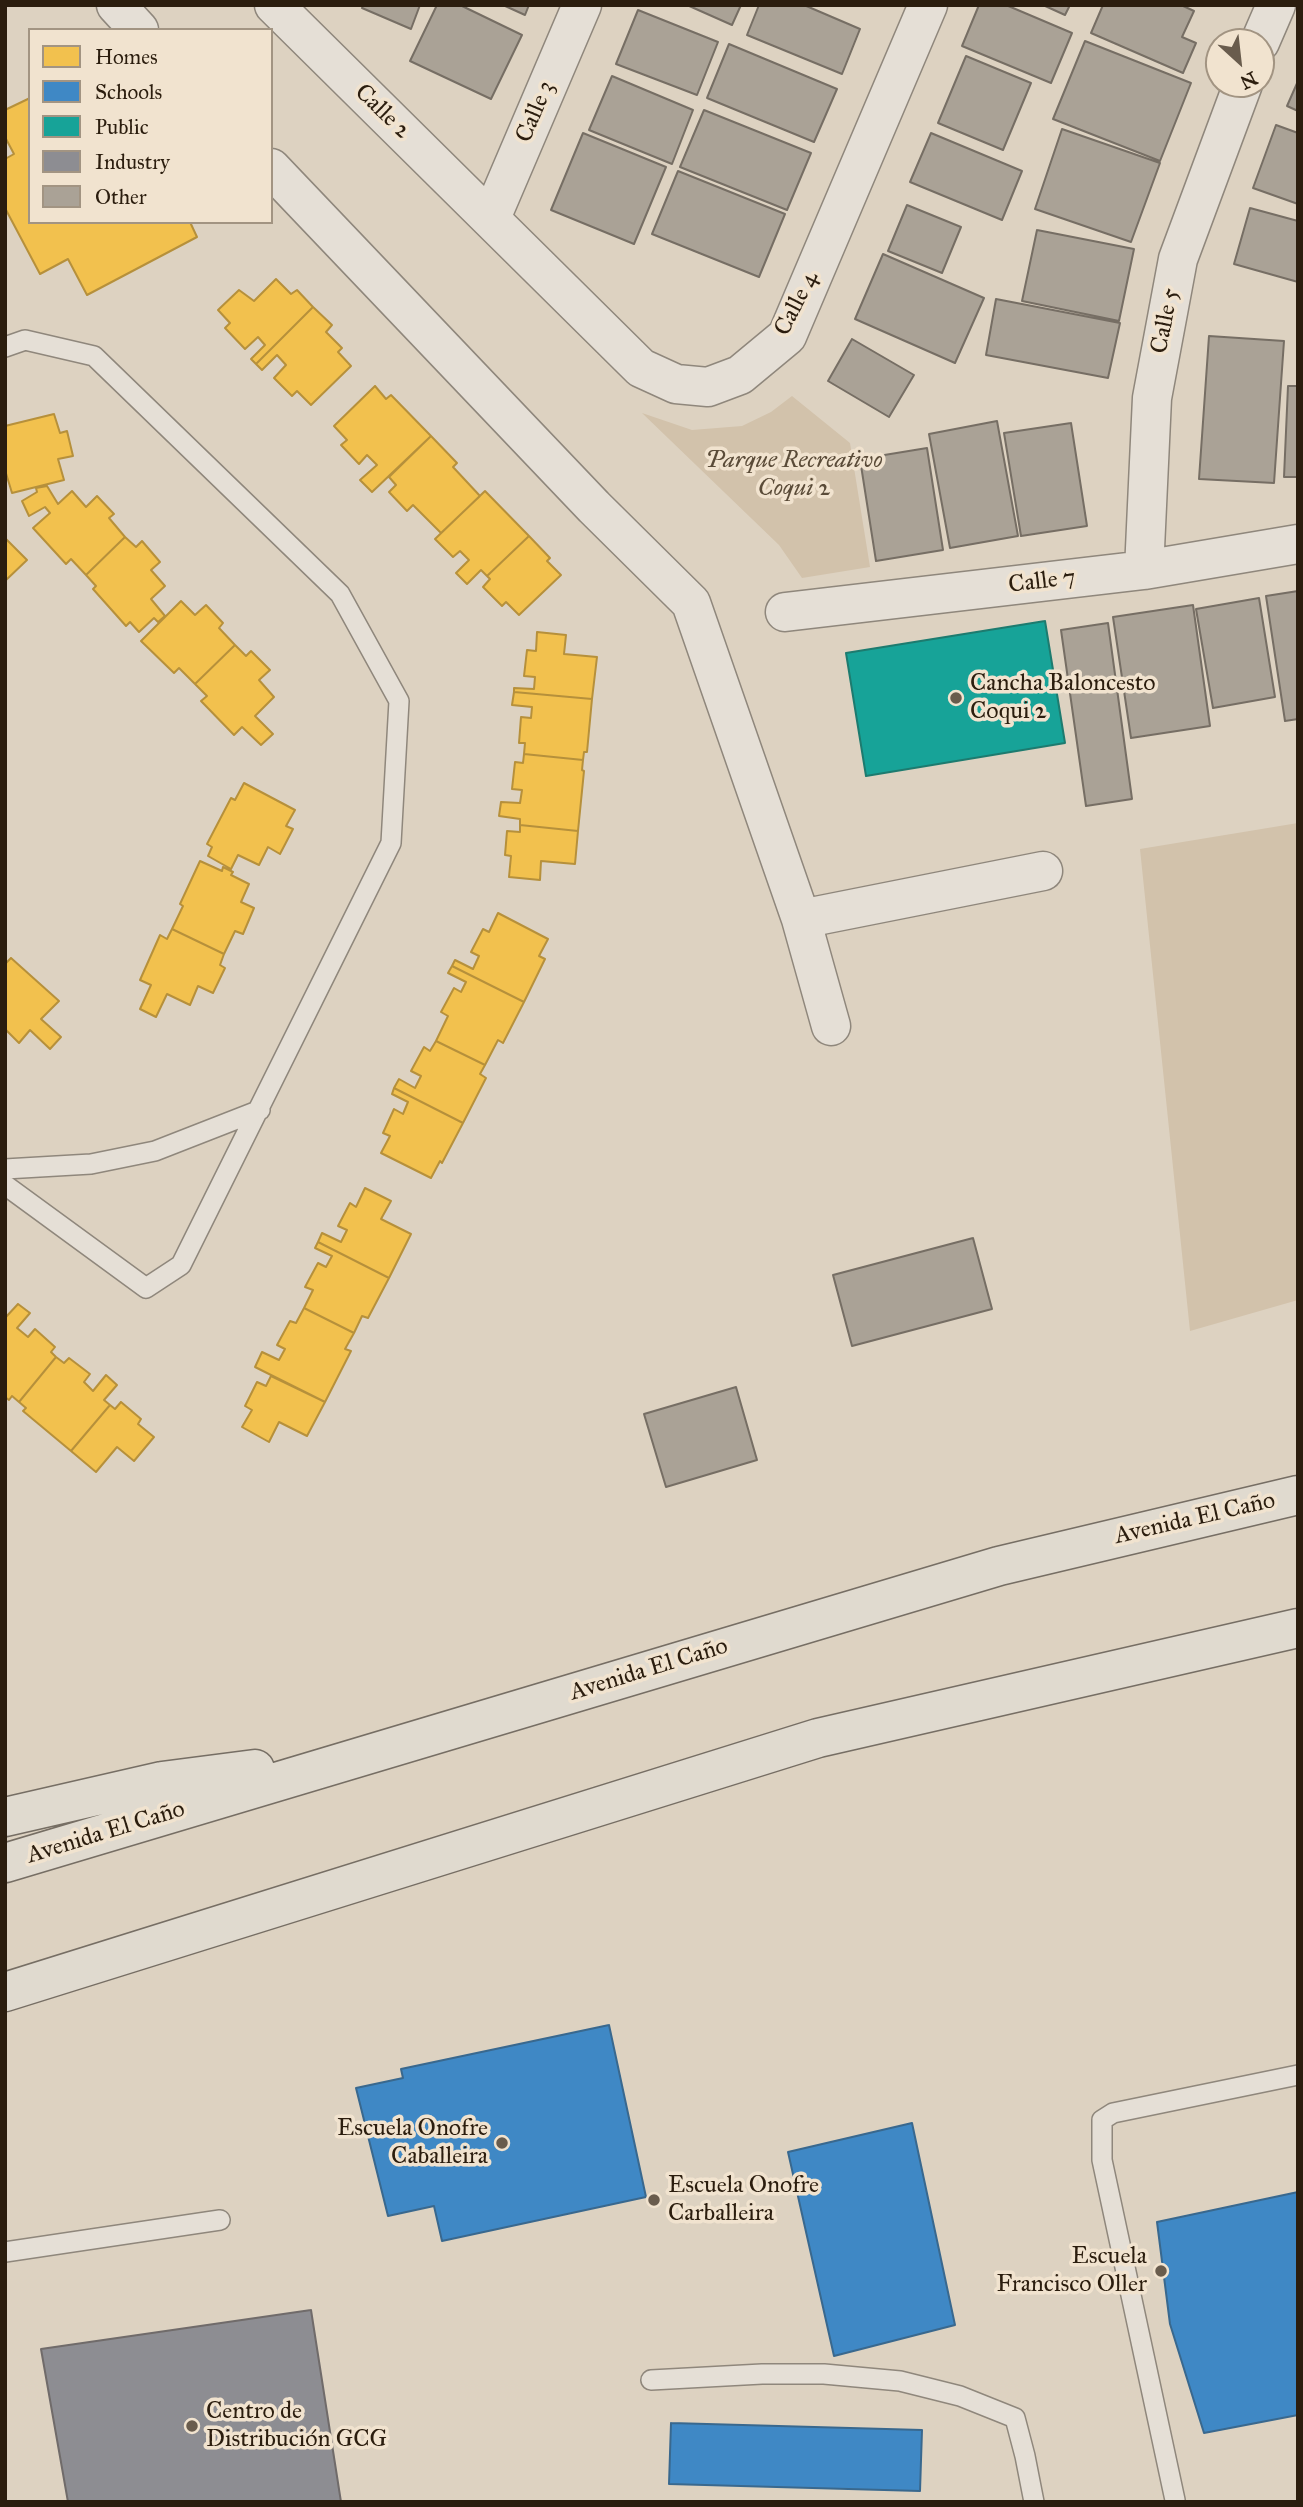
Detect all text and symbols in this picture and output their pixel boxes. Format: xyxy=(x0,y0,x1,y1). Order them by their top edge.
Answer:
legend xyxy=(28,28,273,224)
north arrow xyxy=(1205,28,1275,98)
text: Homes xyxy=(95,44,158,70)
text: N xyxy=(1236,66,1261,94)
street label: Calle 3 xyxy=(510,77,562,147)
text: Schools xyxy=(95,79,162,105)
street label: Calle 2 xyxy=(348,79,416,145)
text: Public xyxy=(95,114,149,140)
text: Industry xyxy=(95,149,170,175)
text: Other xyxy=(95,184,147,210)
street label: Calle 4 xyxy=(769,267,825,341)
street label: Calle 5 xyxy=(1146,286,1186,356)
park label: Parque Recreativo Coqui 2 xyxy=(706,447,882,503)
street label: Calle 7 xyxy=(1007,564,1077,600)
place label: Cancha Baloncesto Coqui 2 xyxy=(970,670,1156,726)
marker: Cancha Baloncesto Coqui 2 xyxy=(948,690,964,706)
street label: Avenida El Caño xyxy=(1112,1487,1278,1551)
street label: Avenida El Caño xyxy=(566,1632,732,1708)
street label: Avenida El Caño xyxy=(23,1795,189,1871)
place label: Escuela Onofre Caballeira xyxy=(337,2115,488,2171)
marker: Escuela Onofre Caballeira xyxy=(494,2135,510,2151)
place label: Escuela Onofre Carballeira xyxy=(668,2172,819,2228)
marker: Escuela Onofre Carballeira xyxy=(646,2192,662,2208)
place label: Escuela Francisco Oller xyxy=(997,2243,1147,2299)
marker: Escuela Francisco Oller xyxy=(1153,2263,1169,2279)
place label: Centro de Distribución GCG xyxy=(206,2398,387,2454)
marker: Centro de Distribución GCG xyxy=(184,2418,200,2434)

